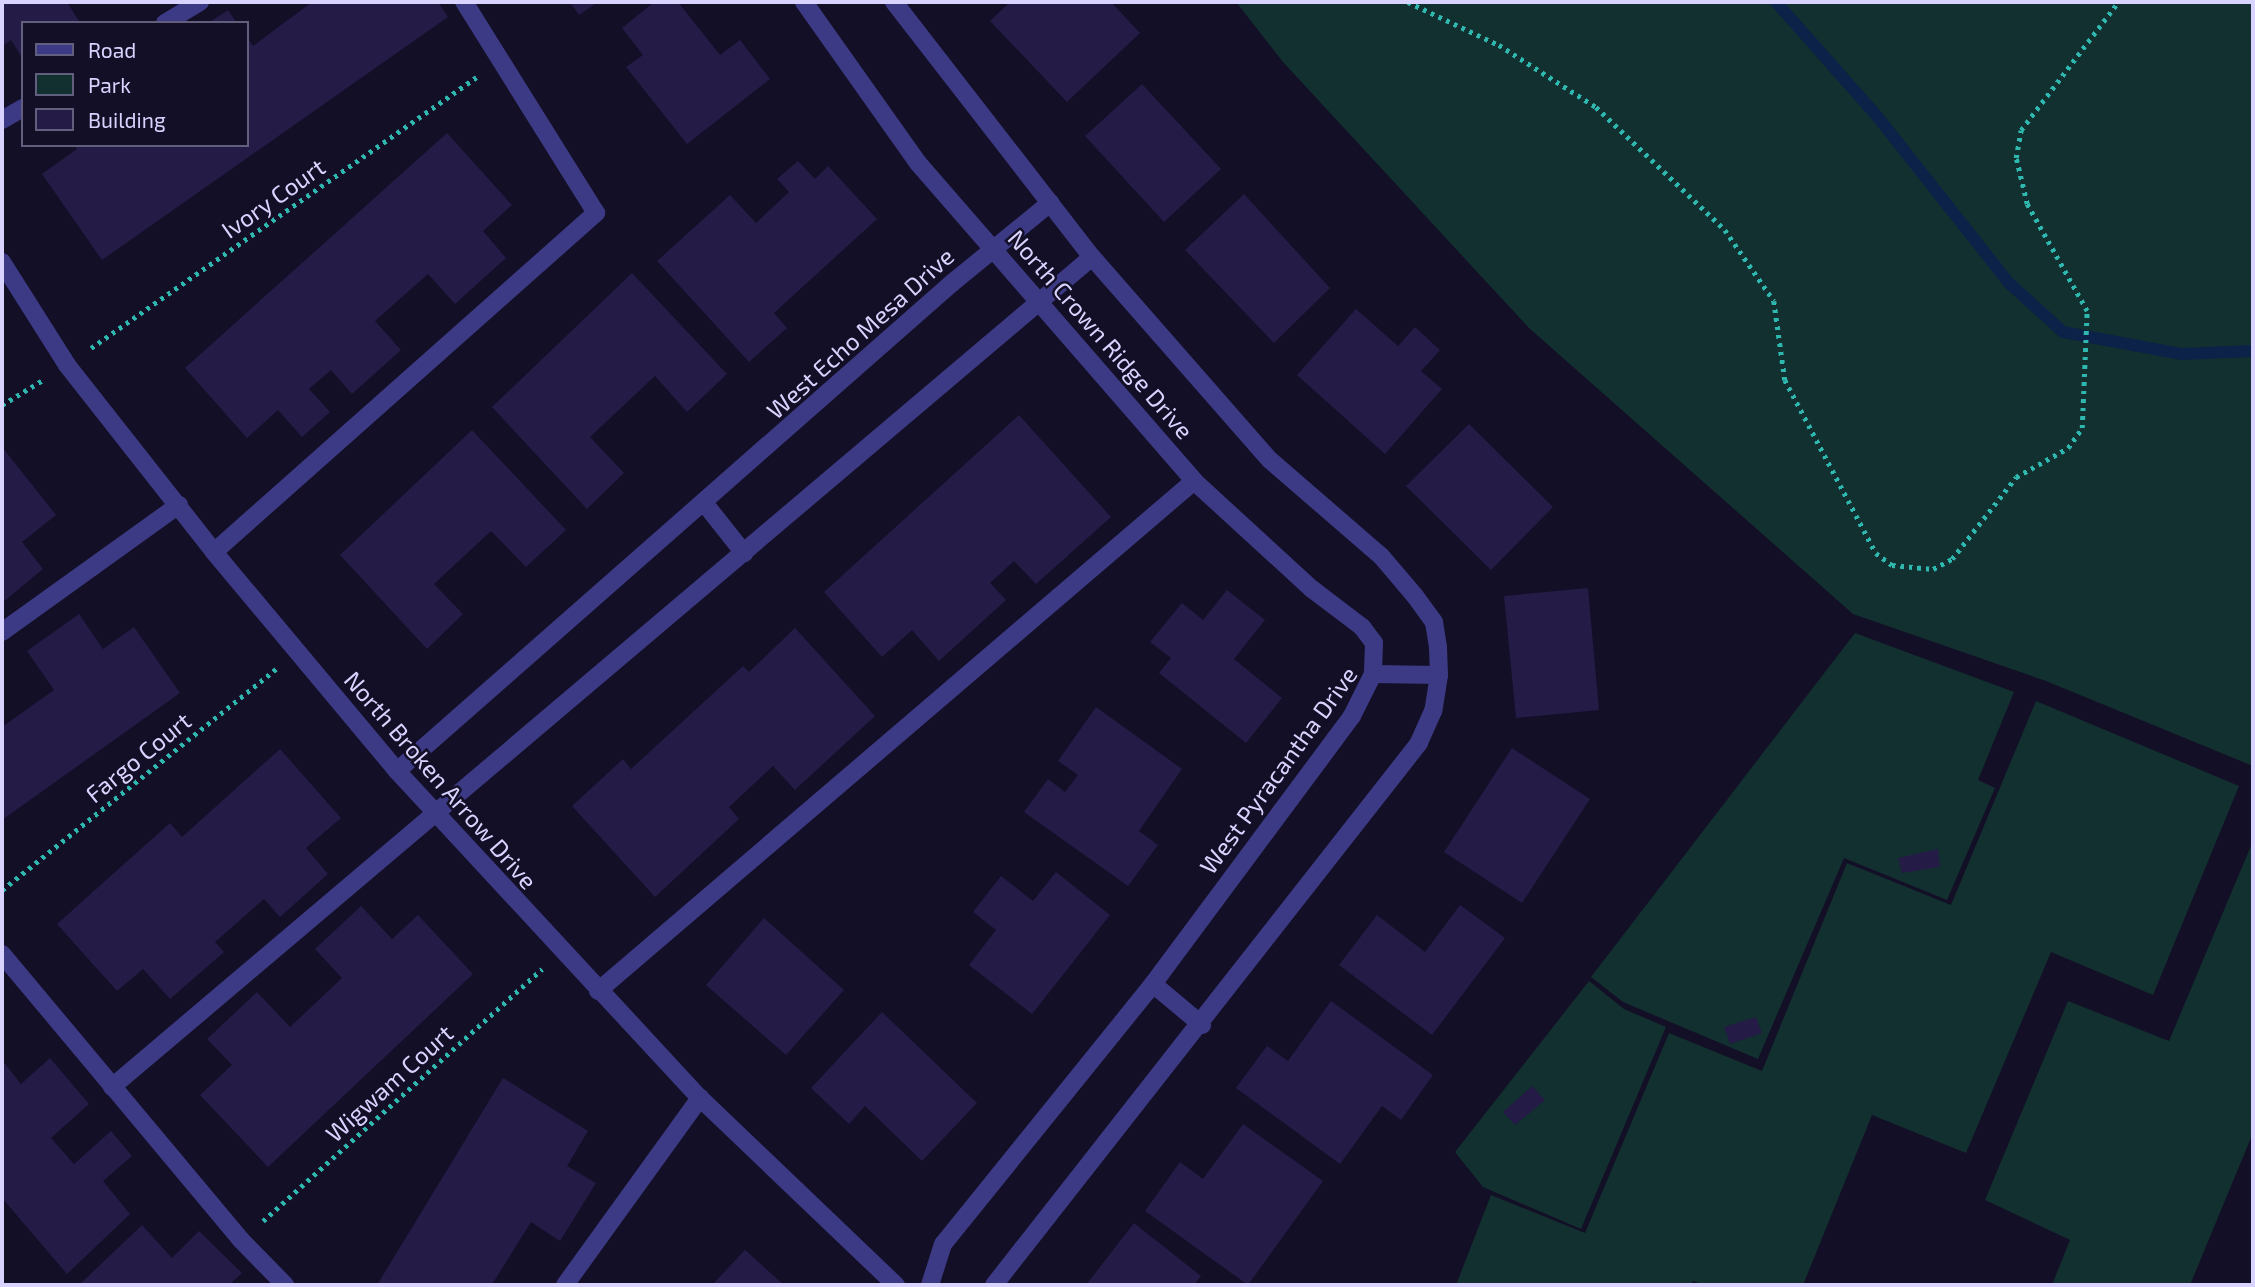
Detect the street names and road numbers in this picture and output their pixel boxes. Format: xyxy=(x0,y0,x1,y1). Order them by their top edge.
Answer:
street label: Ivory Court xyxy=(216,152,330,244)
street label: North Crown Ridge Drive xyxy=(1002,224,1200,444)
street label: West Echo Mesa Drive xyxy=(761,241,959,425)
street label: West Pyracantha Drive xyxy=(1193,661,1363,879)
street label: North Broken Arrow Drive xyxy=(338,665,544,895)
street label: Fargo Court xyxy=(80,706,196,808)
street label: Wigwam Court xyxy=(319,1018,459,1148)

